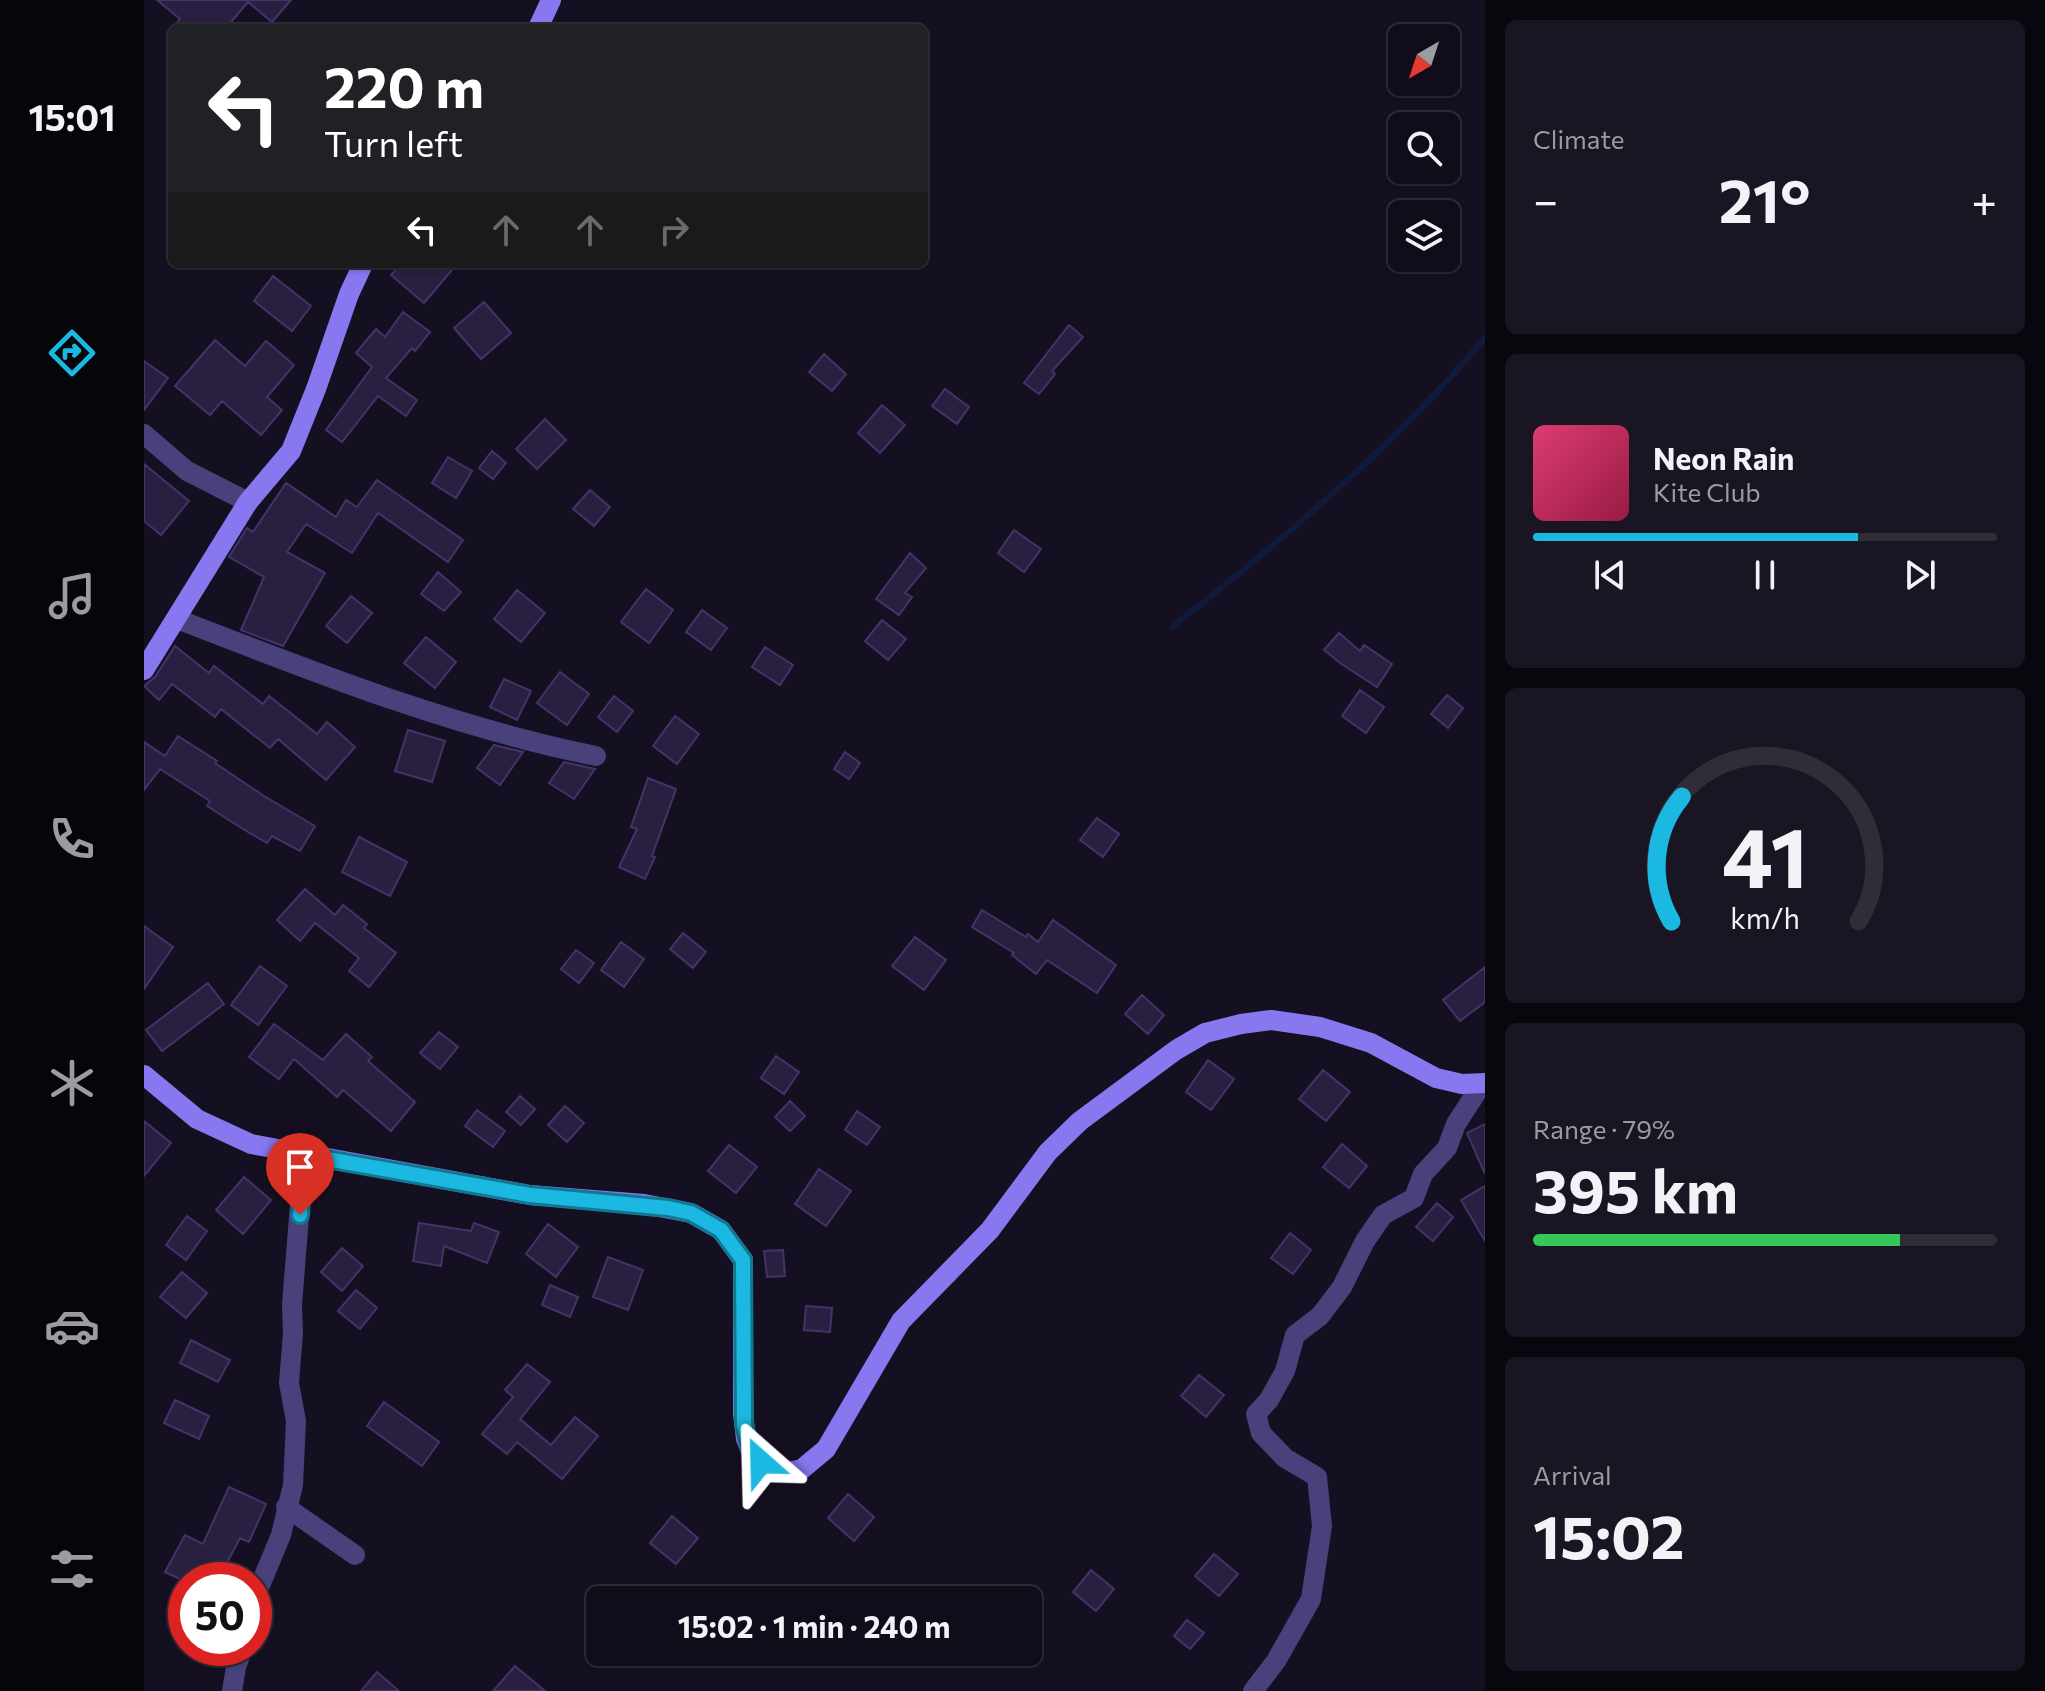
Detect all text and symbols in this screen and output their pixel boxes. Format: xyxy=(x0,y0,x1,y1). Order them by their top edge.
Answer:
north arrow xyxy=(1388,24,1460,96)
map controls xyxy=(1388,24,1460,272)
text: 220 m xyxy=(324,51,484,120)
icon: left xyxy=(192,56,296,160)
text: 15:01 xyxy=(28,94,116,138)
button: search xyxy=(1388,112,1460,184)
text: Turn left xyxy=(324,120,463,164)
text: Climate xyxy=(1533,123,1625,154)
text: 21° xyxy=(1719,162,1811,235)
text: − xyxy=(1533,172,1558,226)
text: + xyxy=(1971,172,1997,226)
button: layers xyxy=(1388,200,1460,272)
icon: left xyxy=(400,208,444,252)
icon: ahead xyxy=(484,208,528,252)
icon: ahead xyxy=(568,208,612,252)
icon: right xyxy=(652,208,696,252)
icon: directions xyxy=(44,325,100,381)
text: Neon Rain xyxy=(1653,439,1794,476)
text: Kite Club xyxy=(1653,476,1761,507)
icon: previous xyxy=(1588,553,1632,597)
icon: pause xyxy=(1743,553,1787,597)
icon: next xyxy=(1898,553,1942,597)
icon: music xyxy=(44,568,100,624)
text: 41 xyxy=(1722,802,1808,904)
icon: phone xyxy=(44,811,100,867)
text: km/h xyxy=(1730,900,1800,935)
icon: climate xyxy=(44,1055,100,1111)
text: Range · 79% xyxy=(1533,1113,1675,1144)
pin xyxy=(266,1133,334,1215)
icon: arrive xyxy=(278,1145,322,1189)
text: 395 km xyxy=(1533,1152,1738,1225)
icon: car xyxy=(44,1298,100,1354)
position arrow xyxy=(719,1420,803,1504)
text: Arrival xyxy=(1533,1459,1612,1490)
text: 15:02 xyxy=(1533,1498,1685,1571)
icon: filters xyxy=(44,1541,100,1597)
speed limit sign: 50 xyxy=(168,1562,272,1666)
text: 15:02 · 1 min · 240 m xyxy=(678,1607,950,1644)

